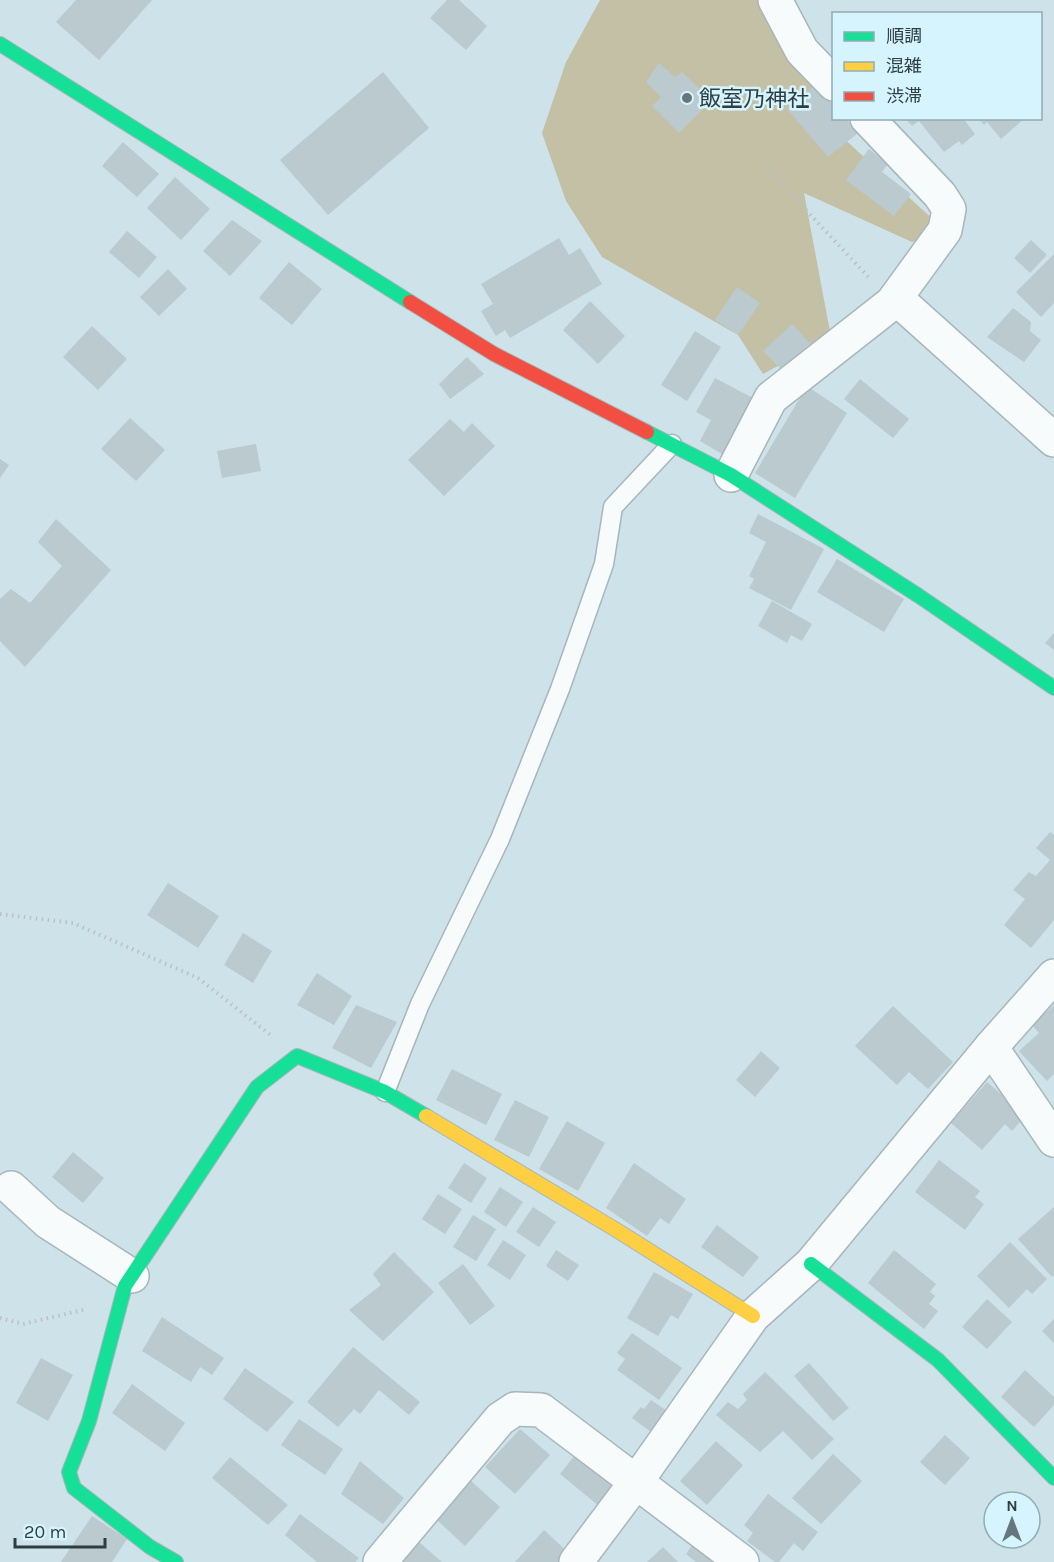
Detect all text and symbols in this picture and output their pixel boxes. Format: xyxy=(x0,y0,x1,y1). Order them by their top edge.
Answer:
legend xyxy=(832,12,1042,120)
text: 順調 xyxy=(886,25,922,47)
text: 混雑 xyxy=(886,55,922,77)
text: 渋滞 xyxy=(886,85,922,107)
place label: 飯室乃神社 xyxy=(699,86,809,112)
marker: 飯室乃神社 xyxy=(680,91,694,105)
north arrow xyxy=(982,1490,1042,1550)
text: N xyxy=(1006,1496,1018,1515)
scale bar xyxy=(15,1511,105,1549)
text: 20 m xyxy=(24,1521,66,1543)

